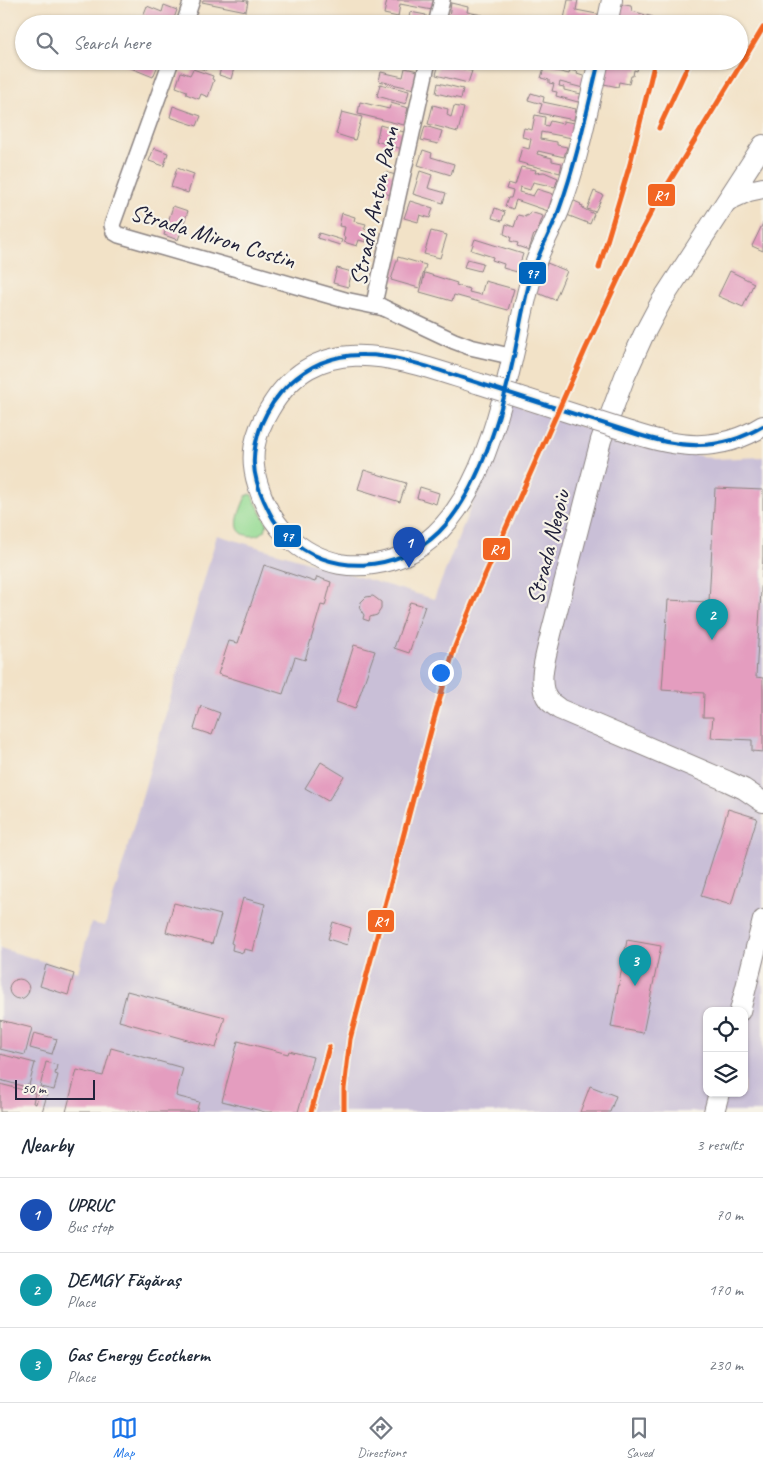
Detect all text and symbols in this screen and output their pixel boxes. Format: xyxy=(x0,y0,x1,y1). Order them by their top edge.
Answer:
search box xyxy=(15,15,748,70)
icon: search xyxy=(33,29,61,57)
text: Search here xyxy=(73,31,150,55)
street label: Strada Anton Pann xyxy=(342,123,406,288)
line badge: R1 xyxy=(647,183,676,207)
text: R1 xyxy=(654,187,670,204)
street label: Strada Miron Costin xyxy=(127,197,299,275)
line badge: 97 xyxy=(518,261,547,285)
text: 97 xyxy=(526,265,540,282)
street label: Strada Negoiu xyxy=(519,485,577,607)
line badge: 97 xyxy=(273,524,302,548)
pin: 1 xyxy=(393,527,425,568)
text: 97 xyxy=(281,528,295,545)
line badge: R1 xyxy=(482,537,511,561)
text: R1 xyxy=(490,541,506,558)
pin: 2 xyxy=(696,599,728,640)
your location xyxy=(428,660,454,686)
line badge: R1 xyxy=(367,909,395,933)
text: R1 xyxy=(374,913,390,930)
pin: 3 xyxy=(619,945,651,986)
map controls xyxy=(703,1007,748,1097)
button: locate xyxy=(703,1007,748,1052)
button: layers xyxy=(703,1052,748,1097)
scale bar xyxy=(15,1077,95,1100)
text: 50 m xyxy=(22,1080,46,1097)
text: Nearby xyxy=(20,1132,73,1158)
text: 3 results xyxy=(696,1135,743,1155)
text: UPRUC xyxy=(67,1193,113,1217)
text: 1 xyxy=(32,1205,40,1225)
text: 70 m xyxy=(716,1205,743,1225)
text: Bus stop xyxy=(67,1217,113,1237)
text: DEMGY Făgăraș xyxy=(67,1268,180,1292)
text: 2 xyxy=(32,1280,40,1300)
text: 170 m xyxy=(709,1280,743,1300)
text: Place xyxy=(67,1292,95,1312)
text: Gas Energy Ecotherm xyxy=(67,1343,210,1367)
text: 3 xyxy=(32,1355,40,1375)
text: 230 m xyxy=(709,1355,743,1375)
text: Place xyxy=(67,1367,95,1387)
tab: Map xyxy=(110,1414,138,1461)
tab: Directions xyxy=(357,1414,406,1461)
tab: Saved xyxy=(625,1414,653,1461)

